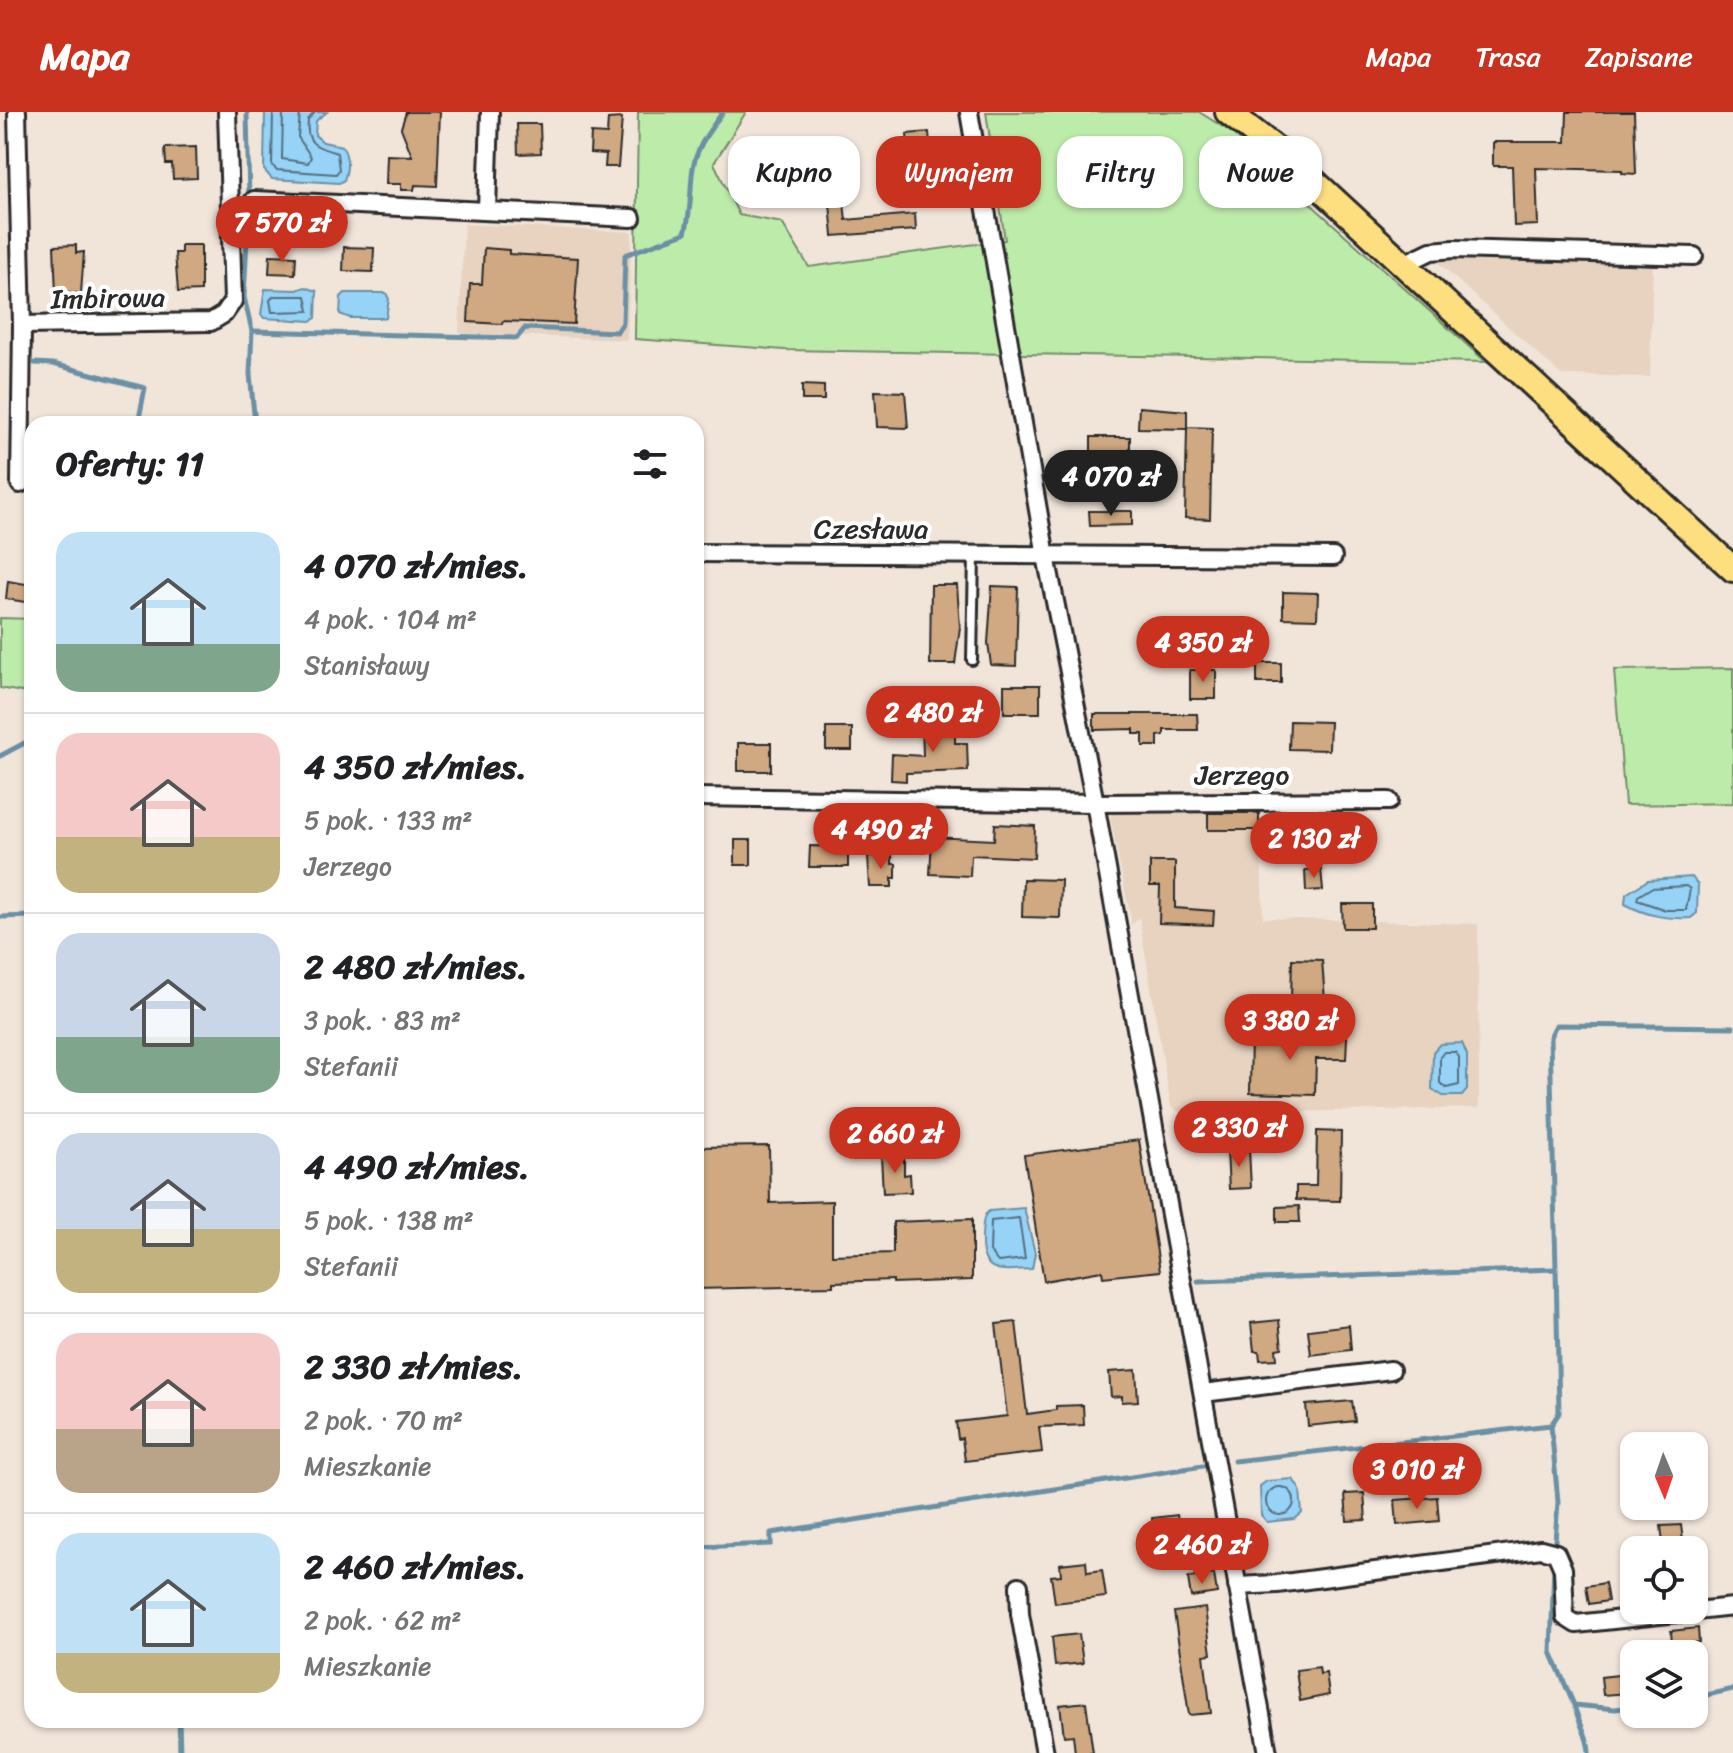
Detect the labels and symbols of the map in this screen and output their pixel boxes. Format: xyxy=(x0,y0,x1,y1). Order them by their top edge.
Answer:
pin: 7 570 zł xyxy=(199,196,365,264)
street label: Imbirowa xyxy=(49,273,166,324)
pin: 4 070 zł xyxy=(1028,450,1194,518)
street label: Czesława xyxy=(814,504,928,553)
pin: 4 350 zł xyxy=(1120,616,1286,684)
pin: 2 480 zł xyxy=(850,686,1016,754)
street label: Jerzego xyxy=(1194,750,1289,799)
pin: 4 490 zł xyxy=(798,803,964,871)
pin: 2 130 zł xyxy=(1231,812,1397,880)
pin: 3 380 zł xyxy=(1207,994,1373,1062)
pin: 2 330 zł xyxy=(1156,1101,1322,1169)
pin: 2 660 zł xyxy=(812,1107,978,1175)
north arrow xyxy=(1620,1432,1708,1520)
pin: 3 010 zł xyxy=(1334,1443,1500,1511)
pin: 2 460 zł xyxy=(1119,1518,1285,1586)

